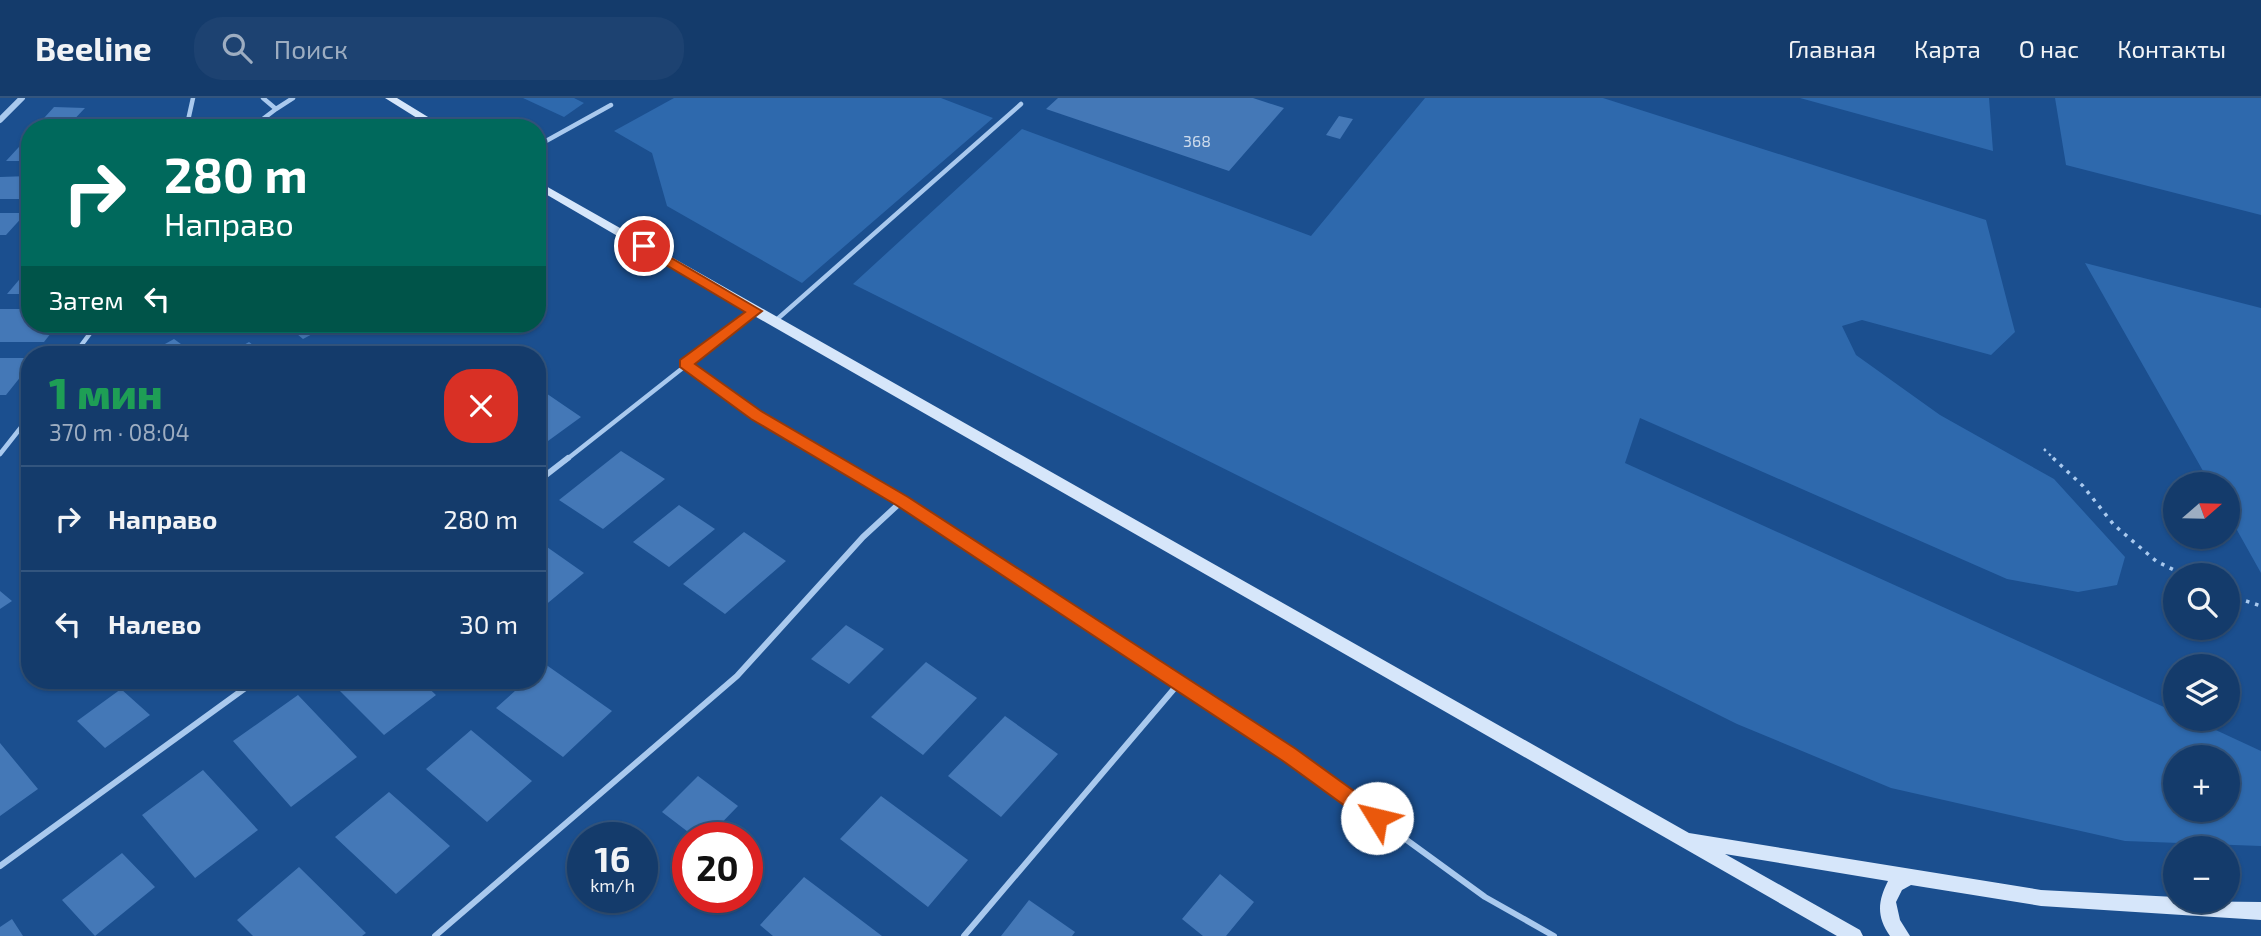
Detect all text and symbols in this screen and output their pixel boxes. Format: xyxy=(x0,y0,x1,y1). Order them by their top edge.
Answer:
search box xyxy=(194,17,684,80)
text: Beeline xyxy=(35,28,152,68)
icon: search xyxy=(218,29,256,67)
text: Поиск xyxy=(274,33,348,64)
text: Главная xyxy=(1788,34,1876,63)
text: Карта xyxy=(1914,34,1981,63)
text: О нас xyxy=(2019,34,2079,63)
text: Контакты xyxy=(2117,34,2226,63)
house number: 368 xyxy=(1183,131,1211,150)
text: 280 m xyxy=(164,144,308,203)
icon: right xyxy=(49,147,140,238)
text: Направо xyxy=(164,204,294,242)
pin xyxy=(614,216,674,276)
icon: arrive xyxy=(625,227,663,265)
icon: left xyxy=(138,280,176,318)
text: Затем xyxy=(49,284,124,315)
text: 1 мин xyxy=(49,367,163,417)
button: close xyxy=(444,369,518,443)
text: 370 m · 08:04 xyxy=(49,418,190,446)
north arrow xyxy=(2163,472,2240,550)
map controls xyxy=(2163,472,2240,913)
icon: right xyxy=(49,500,87,538)
text: Направо xyxy=(108,503,217,534)
text: 280 m xyxy=(443,503,518,534)
button: search xyxy=(2163,563,2240,640)
icon: left xyxy=(49,605,87,643)
text: Налево xyxy=(108,608,201,639)
text: 30 m xyxy=(459,608,518,639)
button: layers xyxy=(2163,654,2240,731)
button: + xyxy=(2163,745,2240,822)
position arrow xyxy=(1340,781,1414,855)
speed limit sign: 20 xyxy=(672,822,763,913)
button: − xyxy=(2163,836,2240,913)
text: 16 xyxy=(595,837,630,879)
text: km/h xyxy=(590,874,635,896)

